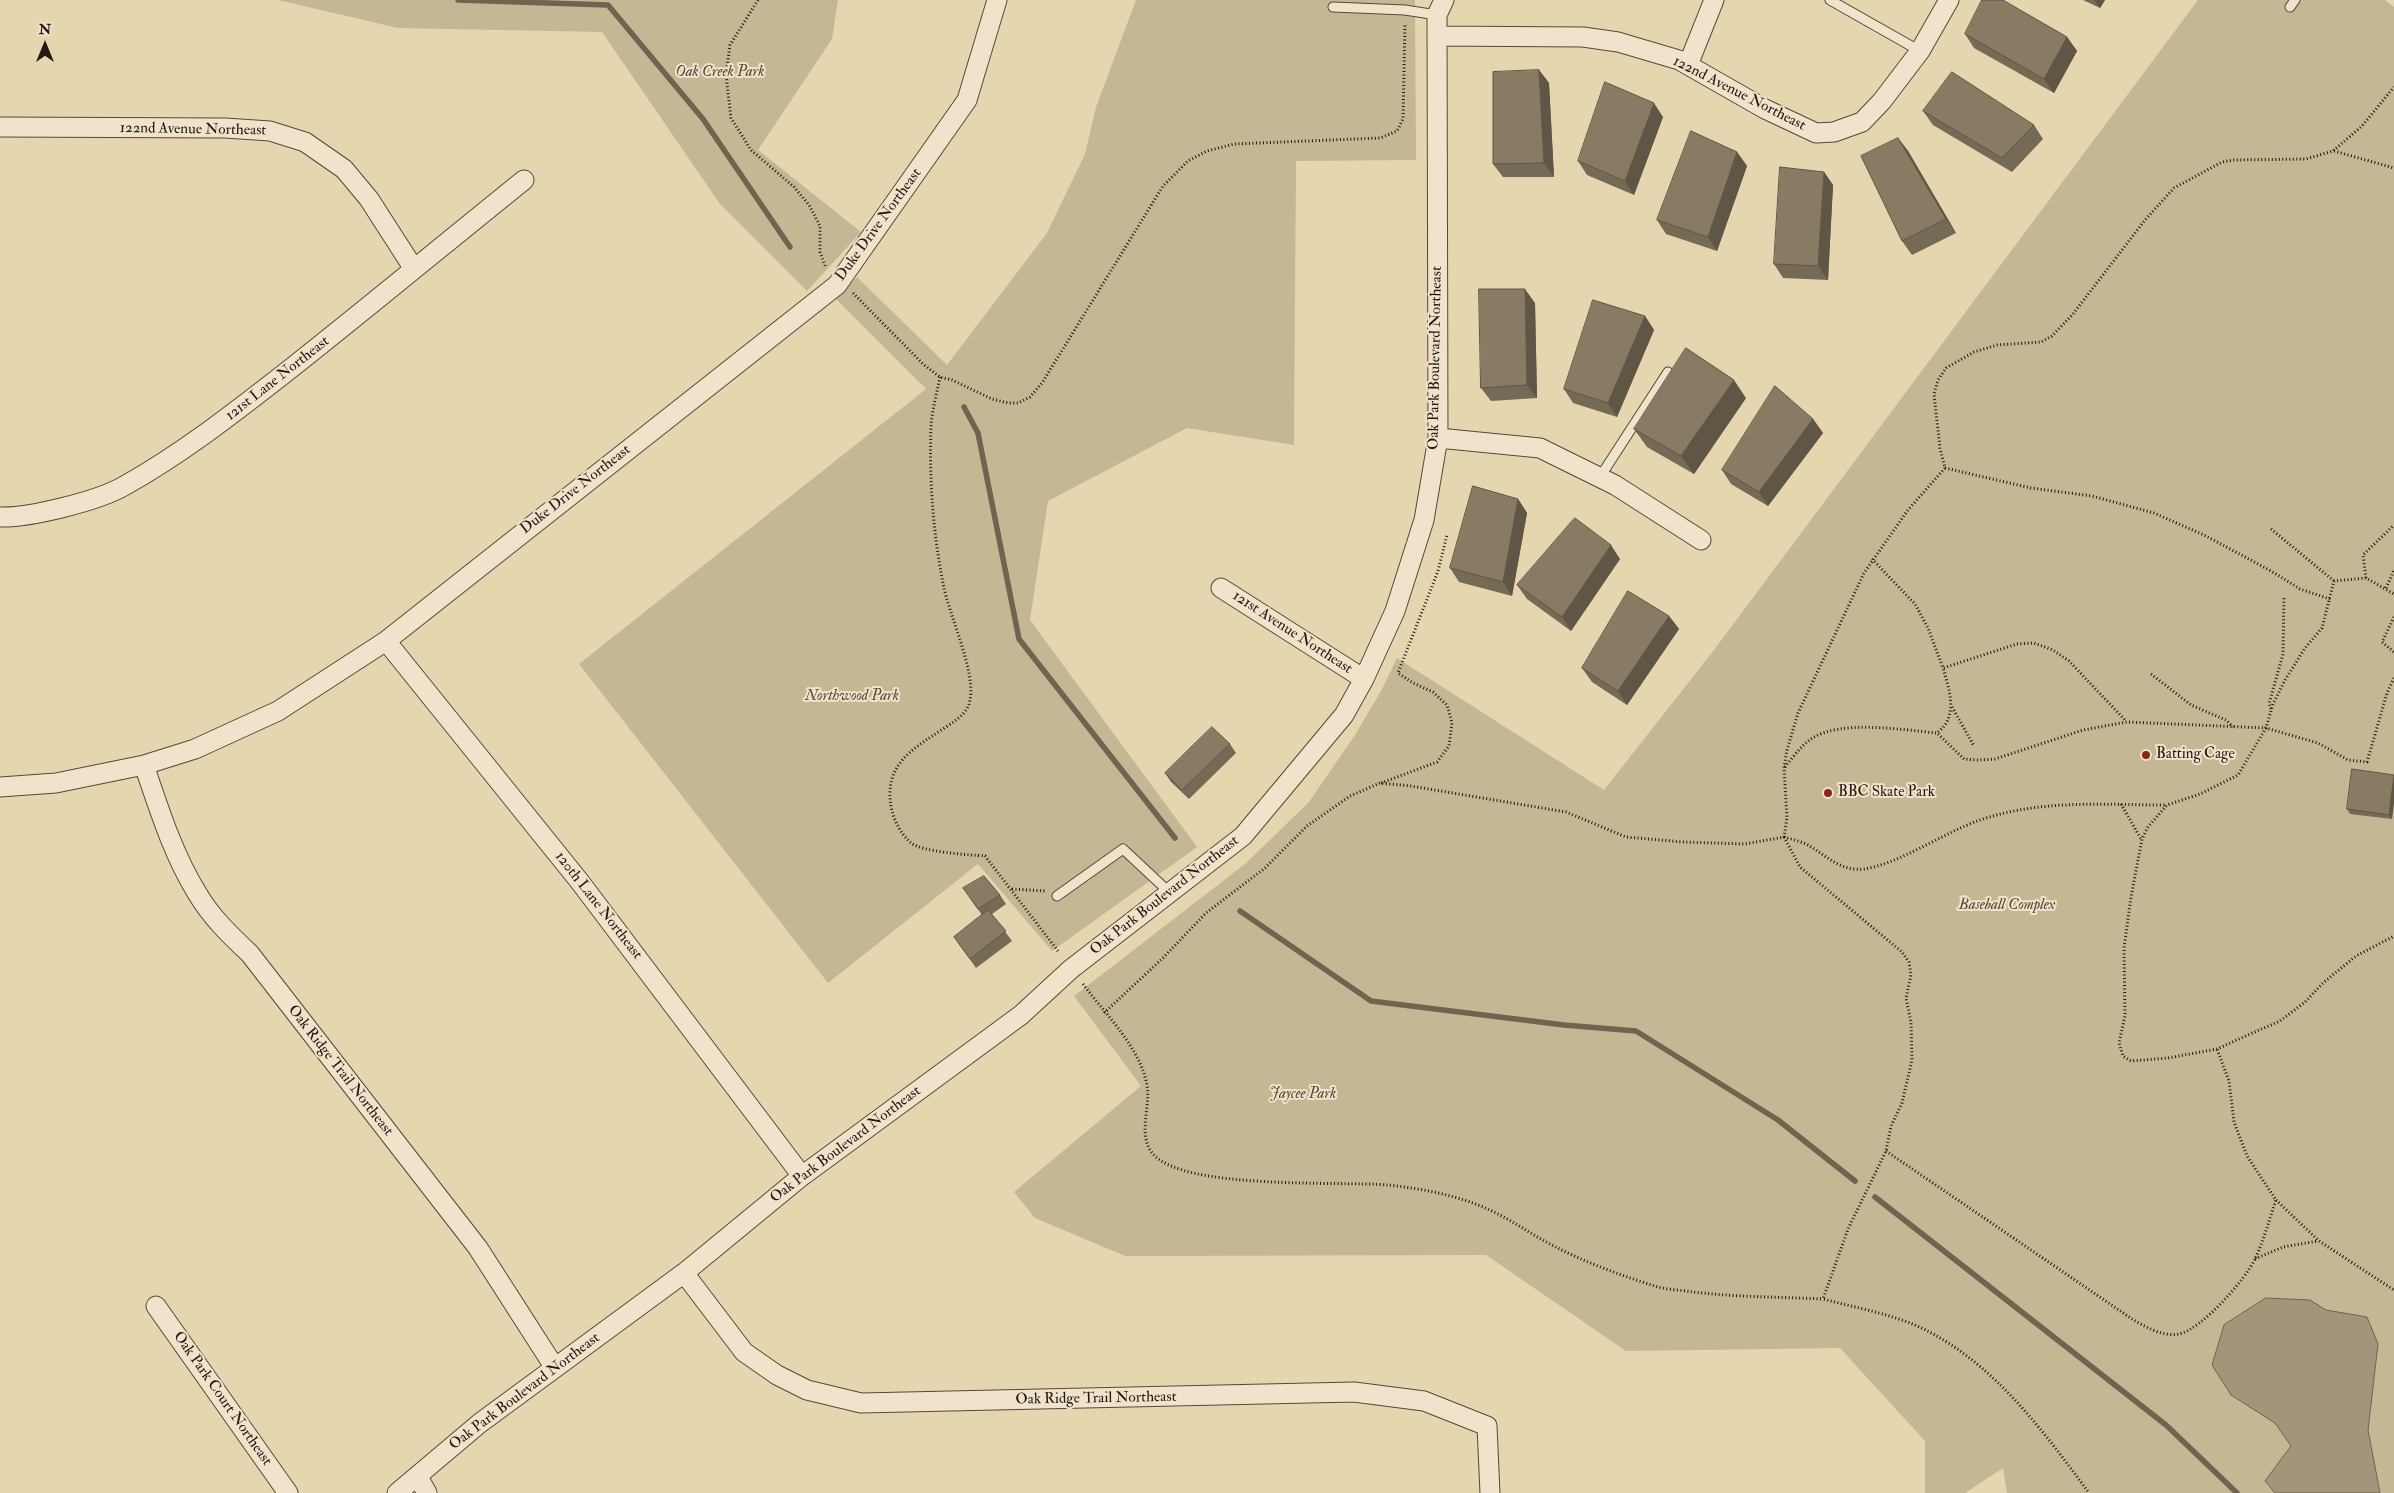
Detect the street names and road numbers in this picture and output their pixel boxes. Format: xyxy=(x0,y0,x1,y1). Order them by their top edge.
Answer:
street label: 122nd Avenue Northeast xyxy=(1670,53,1808,135)
street label: 122nd Avenue Northeast xyxy=(120,120,266,140)
street label: Duke Drive Northeast xyxy=(832,165,926,285)
street label: Oak Park Boulevard Northeast xyxy=(1425,266,1447,450)
street label: 121st Lane Northeast xyxy=(223,333,333,425)
street label: Duke Drive Northeast xyxy=(517,441,635,539)
street label: 121st Avenue Northeast xyxy=(1229,588,1355,678)
street label: Oak Park Boulevard Northeast xyxy=(1087,832,1243,960)
street label: 120th Lane Northeast xyxy=(550,849,646,963)
street label: Oak Ridge Trail Northeast xyxy=(283,1002,397,1140)
street label: Oak Park Boulevard Northeast xyxy=(767,1083,925,1207)
street label: Oak Park Court Northeast xyxy=(169,1328,275,1470)
street label: Oak Park Boulevard Northeast xyxy=(446,1330,604,1454)
street label: Oak Ridge Trail Northeast xyxy=(1015,1389,1177,1409)

